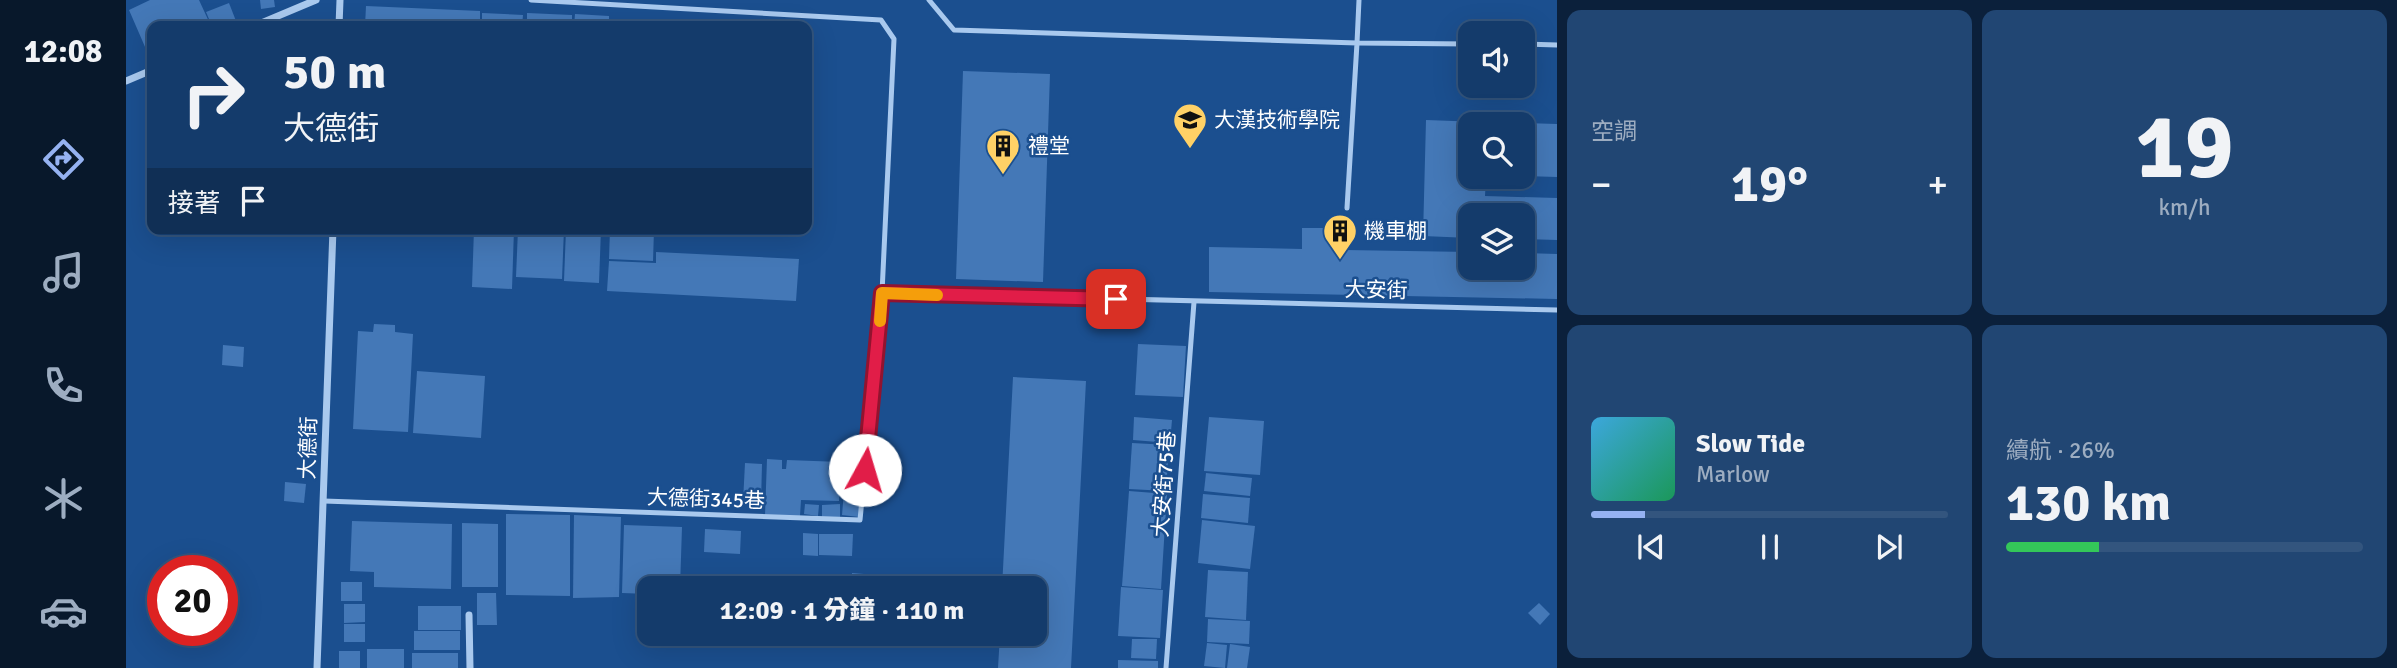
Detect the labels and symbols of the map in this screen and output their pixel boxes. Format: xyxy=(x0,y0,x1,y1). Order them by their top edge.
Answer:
school or university icon: 大漢技術學院 xyxy=(1171,101,1209,150)
place label: 大漢技術學院 xyxy=(1214,107,1340,133)
building icon: 禮堂 xyxy=(984,127,1022,176)
place label: 禮堂 xyxy=(1028,133,1070,159)
building icon: 機車棚 xyxy=(1321,212,1359,261)
place label: 機車棚 xyxy=(1364,218,1427,244)
pin xyxy=(1086,269,1146,329)
street label: 大安街 xyxy=(1344,276,1408,304)
street label: 大德街 xyxy=(294,416,322,480)
street label: 大安街75巷 xyxy=(1147,430,1181,538)
position arrow xyxy=(828,433,902,507)
street label: 大德街345巷 xyxy=(647,484,765,514)
speed limit sign: 20 xyxy=(147,555,238,646)

